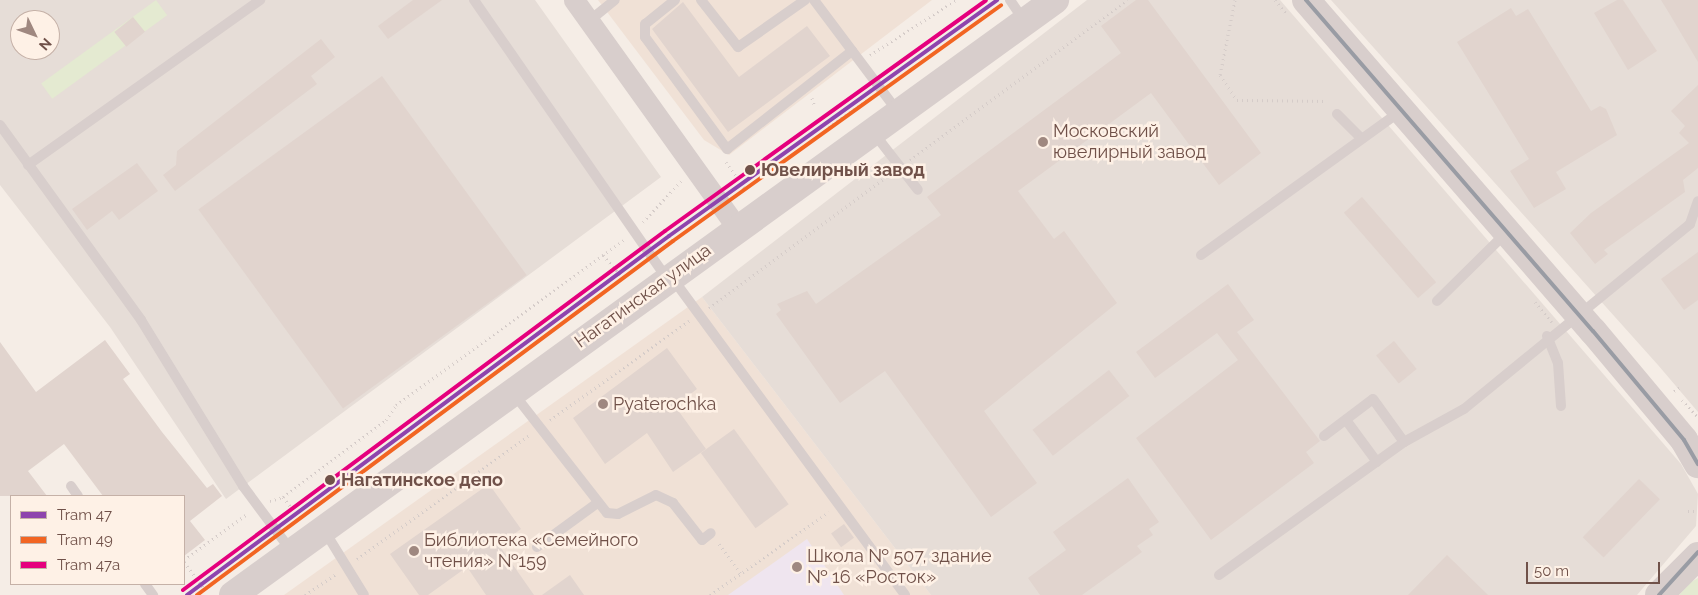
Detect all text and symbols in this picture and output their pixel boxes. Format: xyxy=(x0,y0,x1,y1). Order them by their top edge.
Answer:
north arrow xyxy=(10,10,60,60)
text: N xyxy=(36,35,55,54)
place label: Московский ювелирный завод xyxy=(1053,121,1206,163)
marker: Московский ювелирный завод xyxy=(1037,136,1049,148)
place label: Ювелирный завод xyxy=(761,159,925,181)
marker: Ювелирный завод xyxy=(743,163,757,177)
street label: Нагатинская улица xyxy=(570,239,716,353)
place label: Pyaterochka xyxy=(613,393,716,415)
marker: Pyaterochka xyxy=(597,398,609,410)
place label: Нагатинское депо xyxy=(341,469,503,491)
marker: Нагатинское депо xyxy=(323,473,337,487)
legend xyxy=(10,495,185,585)
text: Tram 47 xyxy=(57,506,112,524)
place label: Библиотека «Семейного чтения» №159 xyxy=(424,530,638,572)
text: Tram 49 xyxy=(57,531,113,549)
marker: Библиотека «Семейного чтения» №159 xyxy=(408,545,420,557)
place label: Школа № 507, здание № 16 «Росток» xyxy=(807,546,991,588)
scale bar xyxy=(1528,552,1662,584)
text: Tram 47а xyxy=(57,556,120,574)
marker: Школа № 507, здание № 16 «Росток» xyxy=(791,561,803,573)
text: 50 m xyxy=(1534,562,1569,580)

